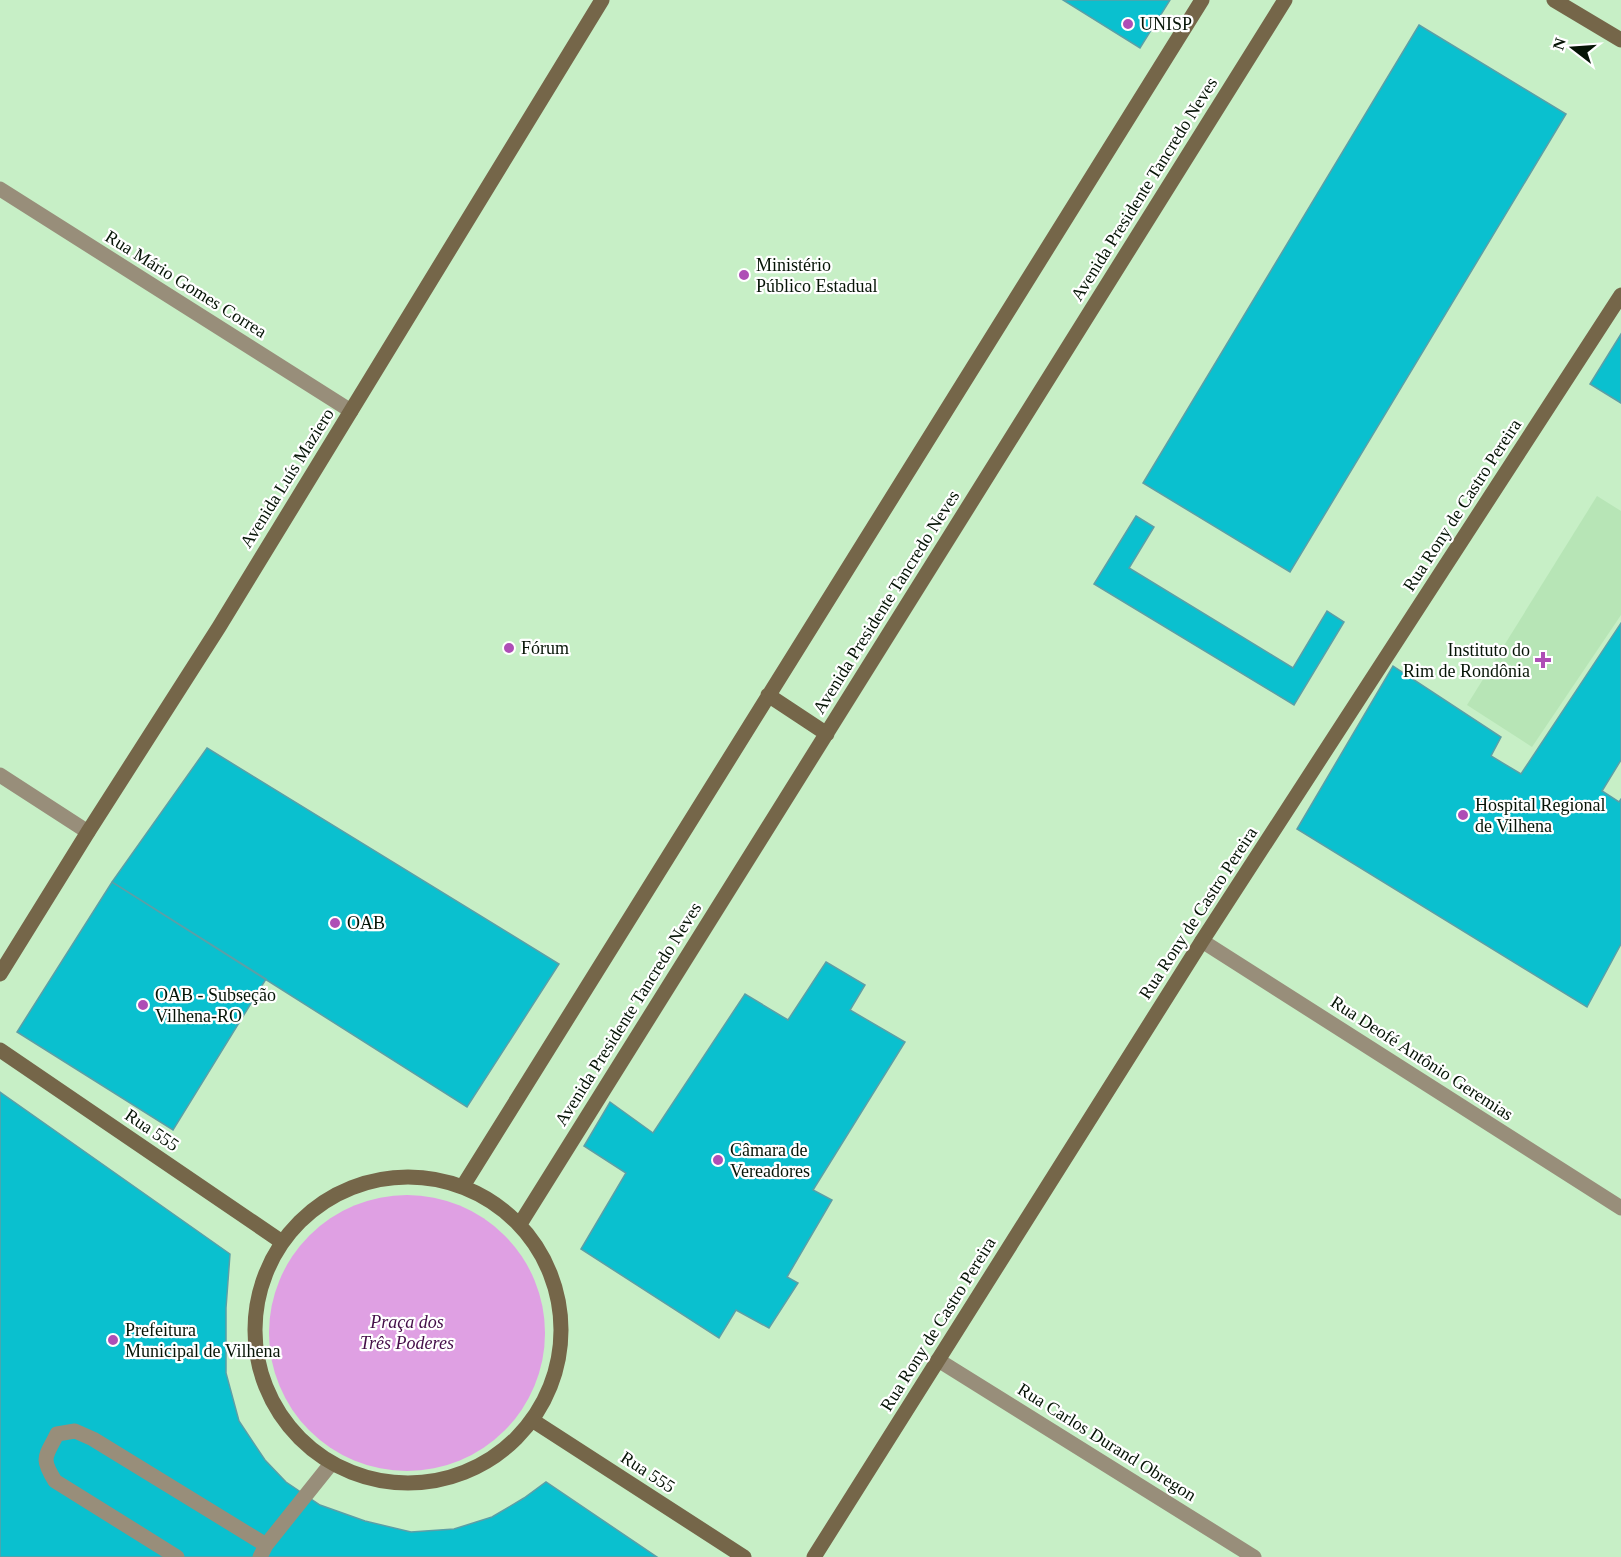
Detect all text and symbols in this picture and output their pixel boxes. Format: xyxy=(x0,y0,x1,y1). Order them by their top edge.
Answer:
place label: UNISP xyxy=(1140,14,1192,34)
marker: UNISP xyxy=(1121,17,1135,31)
north arrow xyxy=(1543,18,1603,78)
text: N xyxy=(1549,35,1569,52)
street label: Avenida Presidente Tancredo Neves xyxy=(1067,74,1221,304)
street label: Rua Mário Gomes Correa xyxy=(102,226,270,342)
place label: Ministério Público Estadual xyxy=(756,255,877,296)
marker: Ministério Público Estadual xyxy=(737,268,751,282)
street label: Avenida Luís Maziero xyxy=(236,405,338,551)
street label: Rua Rony de Castro Pereira xyxy=(1399,415,1525,595)
street label: Avenida Presidente Tancredo Neves xyxy=(809,487,963,717)
place label: Fórum xyxy=(521,638,569,658)
place label: Instituto do Rim de Rondônia xyxy=(1403,640,1530,681)
marker: Fórum xyxy=(502,641,516,655)
marker: Instituto do Rim de Rondônia xyxy=(1534,651,1552,669)
place label: Hospital Regional de Vilhena xyxy=(1475,795,1605,836)
marker: Hospital Regional de Vilhena xyxy=(1456,808,1470,822)
street label: Rua Rony de Castro Pereira xyxy=(1135,823,1261,1003)
street label: Avenida Presidente Tancredo Neves xyxy=(551,899,705,1129)
place label: OAB xyxy=(347,913,385,933)
marker: OAB xyxy=(328,916,342,930)
place label: OAB - Subseção Vilhena-RO xyxy=(155,985,276,1026)
street label: Rua Deofé Antônio Geremias xyxy=(1327,991,1517,1125)
marker: OAB - Subseção Vilhena-RO xyxy=(136,998,150,1012)
street label: Rua 555 xyxy=(121,1105,183,1155)
place label: Câmara de Vereadores xyxy=(730,1140,810,1181)
marker: Câmara de Vereadores xyxy=(711,1153,725,1167)
street label: Rua Rony de Castro Pereira xyxy=(876,1233,1000,1415)
park label: Praça dos Três Poderes xyxy=(360,1312,454,1353)
place label: Prefeitura Municipal de Vilhena xyxy=(125,1320,281,1361)
marker: Prefeitura Municipal de Vilhena xyxy=(106,1333,120,1347)
street label: Rua Carlos Durand Obregon xyxy=(1014,1379,1200,1505)
street label: Rua 555 xyxy=(617,1447,679,1497)

